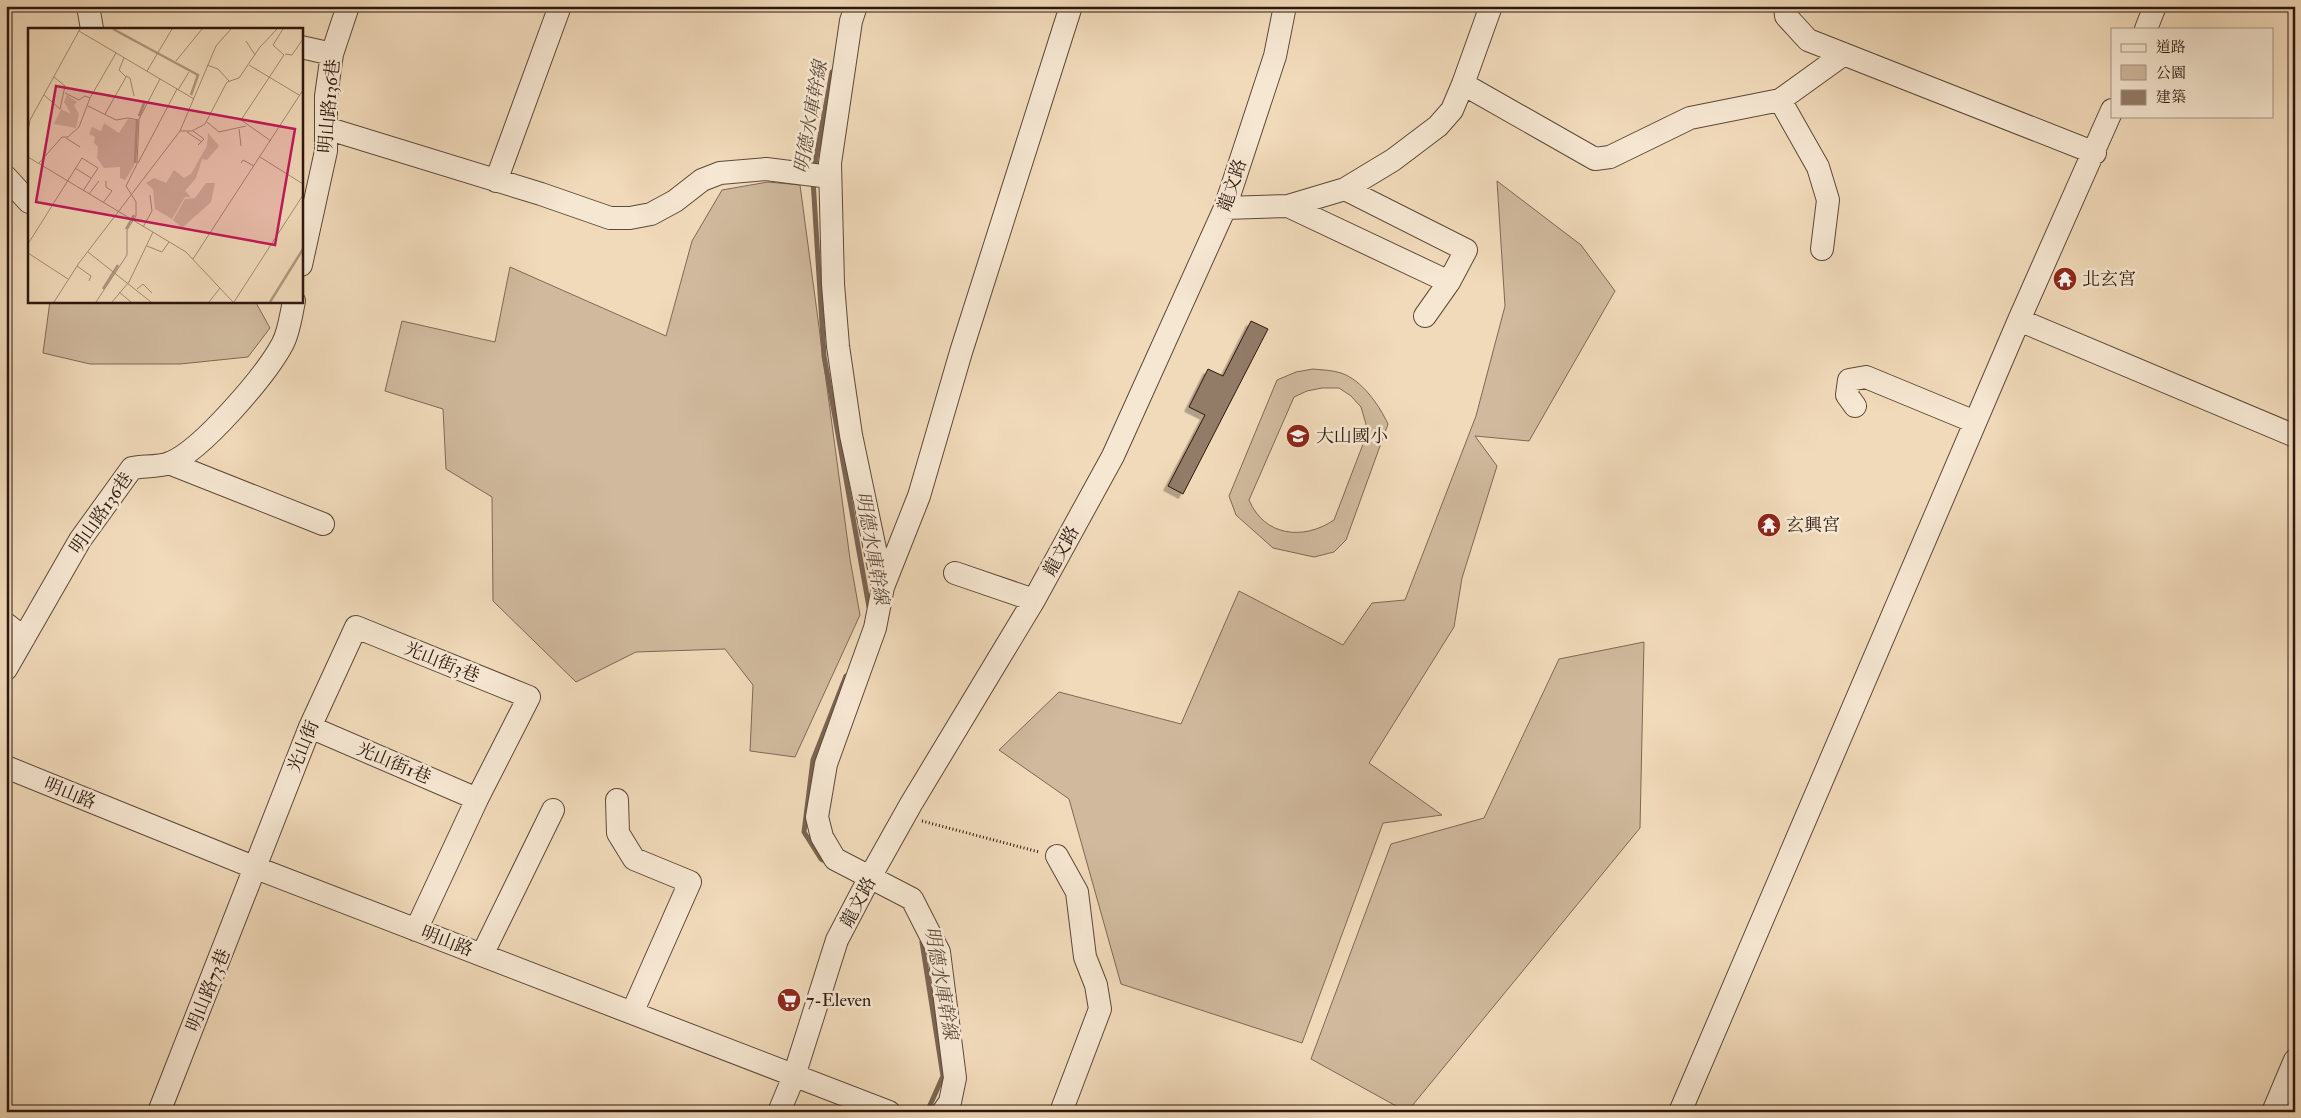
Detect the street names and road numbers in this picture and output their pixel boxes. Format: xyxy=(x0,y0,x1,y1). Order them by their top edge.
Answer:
street label: 明山路136巷 xyxy=(314,58,345,154)
street label: 龍文路 xyxy=(1213,156,1252,214)
street label: 明山路136巷 xyxy=(65,468,138,559)
street label: 龍文路 xyxy=(1038,522,1085,580)
street label: 光山街3巷 xyxy=(401,637,483,688)
street label: 光山街 xyxy=(283,717,324,776)
street label: 光山街1巷 xyxy=(353,738,434,789)
street label: 明山路 xyxy=(40,773,99,814)
street label: 龍文路 xyxy=(836,873,881,931)
street label: 明山路 xyxy=(417,921,476,962)
street label: 明山路73巷 xyxy=(181,945,235,1035)

